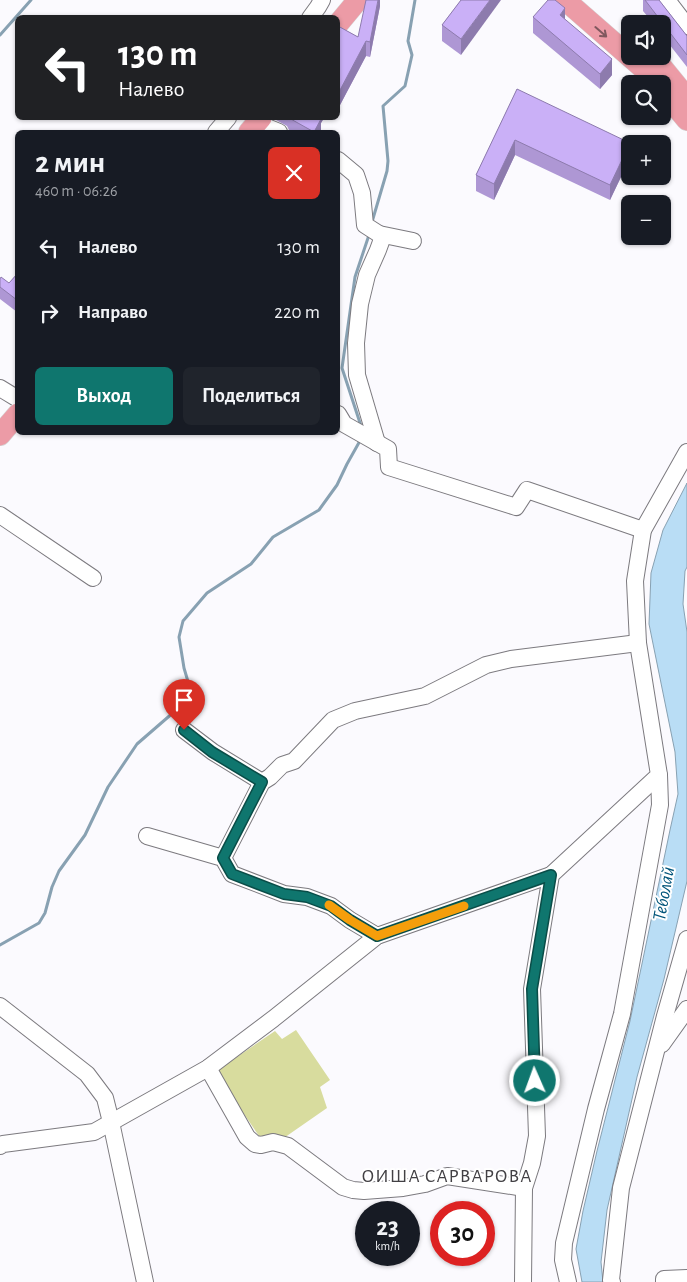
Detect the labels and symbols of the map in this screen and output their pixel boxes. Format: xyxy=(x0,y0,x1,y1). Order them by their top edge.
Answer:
one-way arrow xyxy=(595,26,608,38)
pin xyxy=(163,679,205,730)
water label: Теболай xyxy=(650,865,678,923)
position arrow xyxy=(508,1054,560,1106)
district label: ОИША САРВАРОВА xyxy=(361,1167,533,1186)
speed limit sign: 30 xyxy=(430,1201,495,1266)

